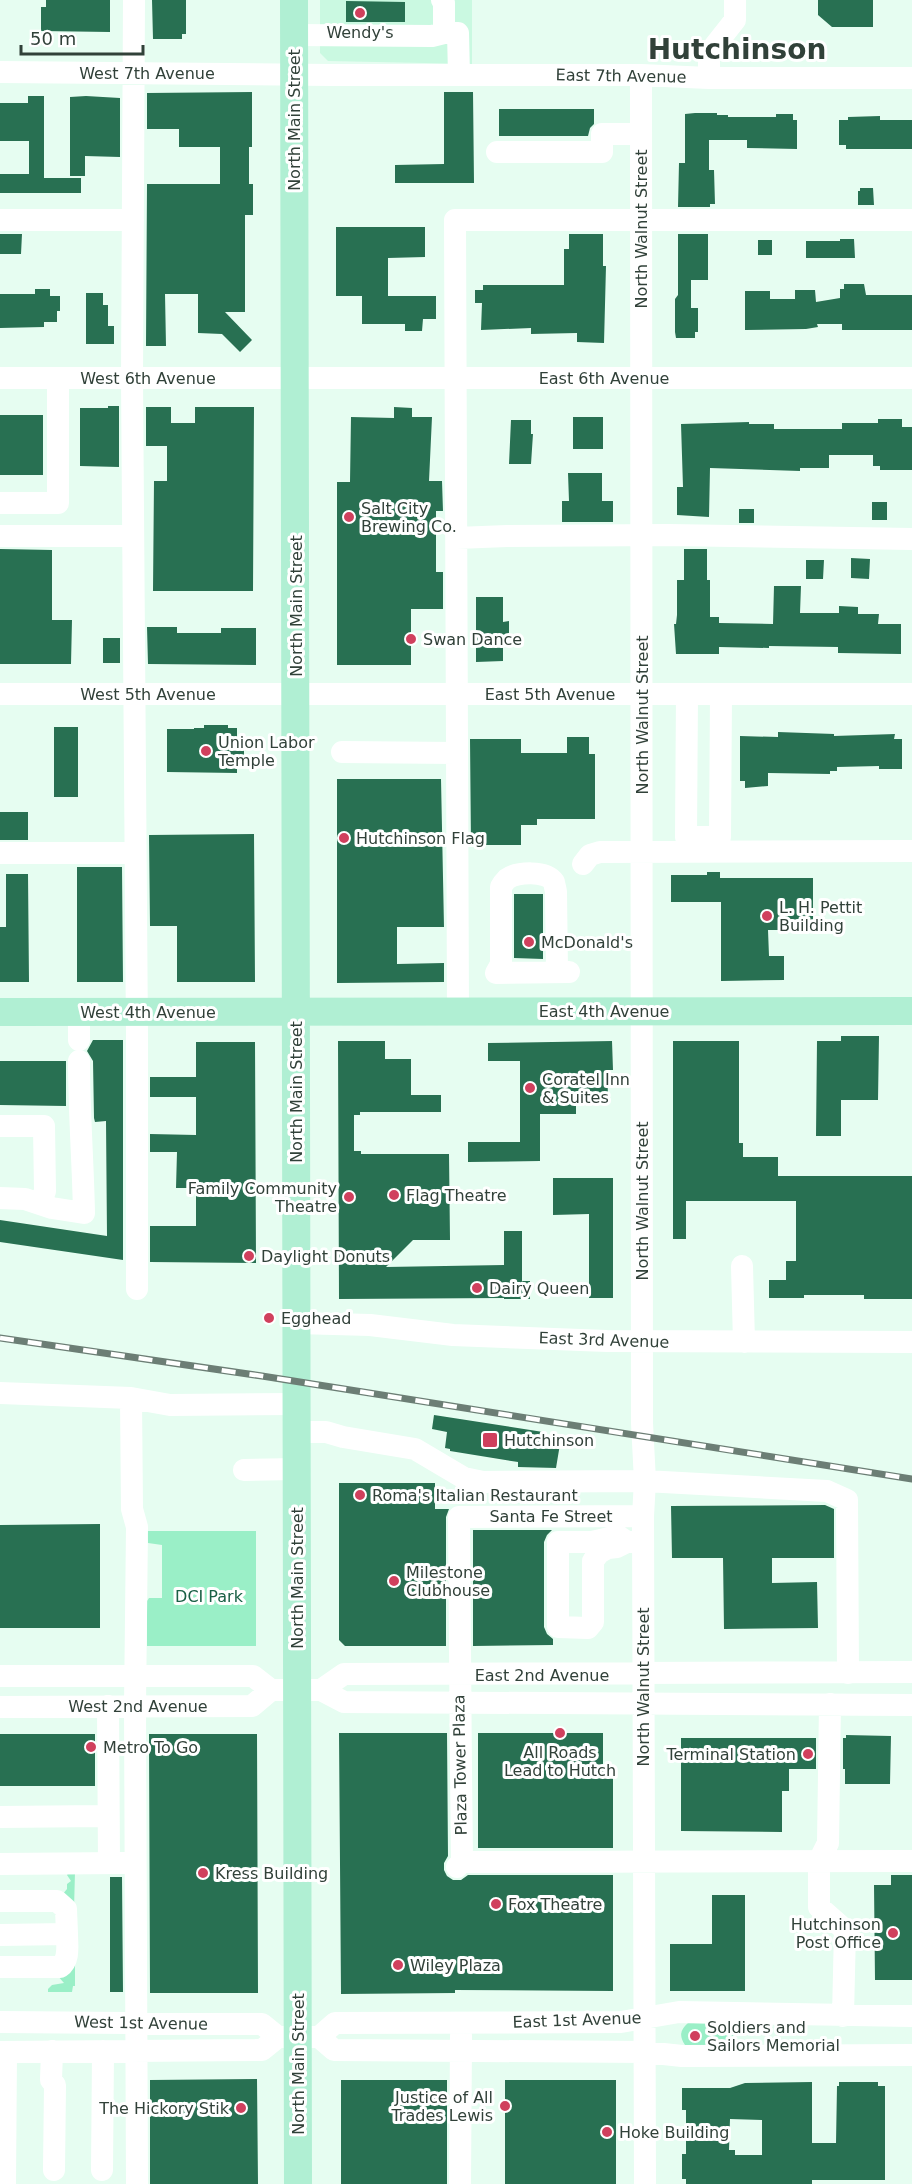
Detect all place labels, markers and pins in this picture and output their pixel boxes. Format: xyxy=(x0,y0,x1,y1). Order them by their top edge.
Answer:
marker: Wendy's xyxy=(353,6,367,20)
place label: Wendy's xyxy=(326,23,394,42)
place label: Salt City Brewing Co. xyxy=(361,499,457,536)
marker: Salt City Brewing Co. xyxy=(342,510,356,524)
place label: Swan Dance xyxy=(423,630,522,649)
marker: Swan Dance xyxy=(404,632,418,646)
place label: Union Labor Temple xyxy=(217,733,315,770)
marker: Union Labor Temple xyxy=(199,744,213,758)
place label: Hutchinson Flag xyxy=(356,829,485,848)
marker: Hutchinson Flag xyxy=(337,831,351,845)
place label: L. H. Pettit Building xyxy=(779,898,862,935)
marker: L. H. Pettit Building xyxy=(760,909,774,923)
place label: McDonald's xyxy=(541,933,633,952)
marker: McDonald's xyxy=(522,935,536,949)
place label: Coratel Inn & Suites xyxy=(542,1070,630,1107)
marker: Coratel Inn & Suites xyxy=(523,1081,537,1095)
place label: Family Community Theatre xyxy=(188,1179,337,1216)
place label: Flag Theatre xyxy=(406,1186,507,1205)
marker: Flag Theatre xyxy=(387,1188,401,1202)
marker: Family Community Theatre xyxy=(342,1190,356,1204)
place label: Daylight Donuts xyxy=(261,1247,390,1266)
marker: Daylight Donuts xyxy=(242,1249,256,1263)
place label: Dairy Queen xyxy=(489,1279,589,1298)
marker: Dairy Queen xyxy=(470,1281,484,1295)
place label: Egghead xyxy=(281,1309,351,1328)
marker: Egghead xyxy=(262,1311,276,1325)
marker: Hutchinson xyxy=(481,1431,499,1449)
place label: Hutchinson xyxy=(504,1431,594,1450)
place label: Roma's Italian Restaurant xyxy=(372,1486,578,1505)
marker: Roma's Italian Restaurant xyxy=(353,1488,367,1502)
place label: Milestone Clubhouse xyxy=(406,1563,490,1600)
marker: Milestone Clubhouse xyxy=(387,1574,401,1588)
marker: All Roads Lead to Hutch xyxy=(553,1726,567,1740)
place label: Metro To Go xyxy=(103,1738,198,1757)
marker: Metro To Go xyxy=(84,1740,98,1754)
place label: All Roads Lead to Hutch xyxy=(504,1743,616,1780)
place label: Terminal Station xyxy=(665,1745,796,1764)
marker: Terminal Station xyxy=(801,1747,815,1761)
place label: Kress Building xyxy=(215,1864,328,1883)
marker: Kress Building xyxy=(196,1866,210,1880)
place label: Fox Theatre xyxy=(508,1895,602,1914)
marker: Fox Theatre xyxy=(489,1897,503,1911)
place label: Hutchinson Post Office xyxy=(791,1915,881,1952)
marker: Hutchinson Post Office xyxy=(886,1926,900,1940)
place label: Wiley Plaza xyxy=(410,1956,501,1975)
marker: Wiley Plaza xyxy=(391,1958,405,1972)
place label: Soldiers and Sailors Memorial xyxy=(707,2018,840,2055)
marker: Soldiers and Sailors Memorial xyxy=(688,2029,702,2043)
place label: Justice of All Trades Lewis xyxy=(390,2088,493,2125)
place label: The Hickory Stik xyxy=(98,2099,230,2118)
marker: Justice of All Trades Lewis xyxy=(498,2099,512,2113)
marker: The Hickory Stik xyxy=(234,2101,248,2115)
place label: Hoke Building xyxy=(619,2123,729,2142)
marker: Hoke Building xyxy=(600,2125,614,2139)

